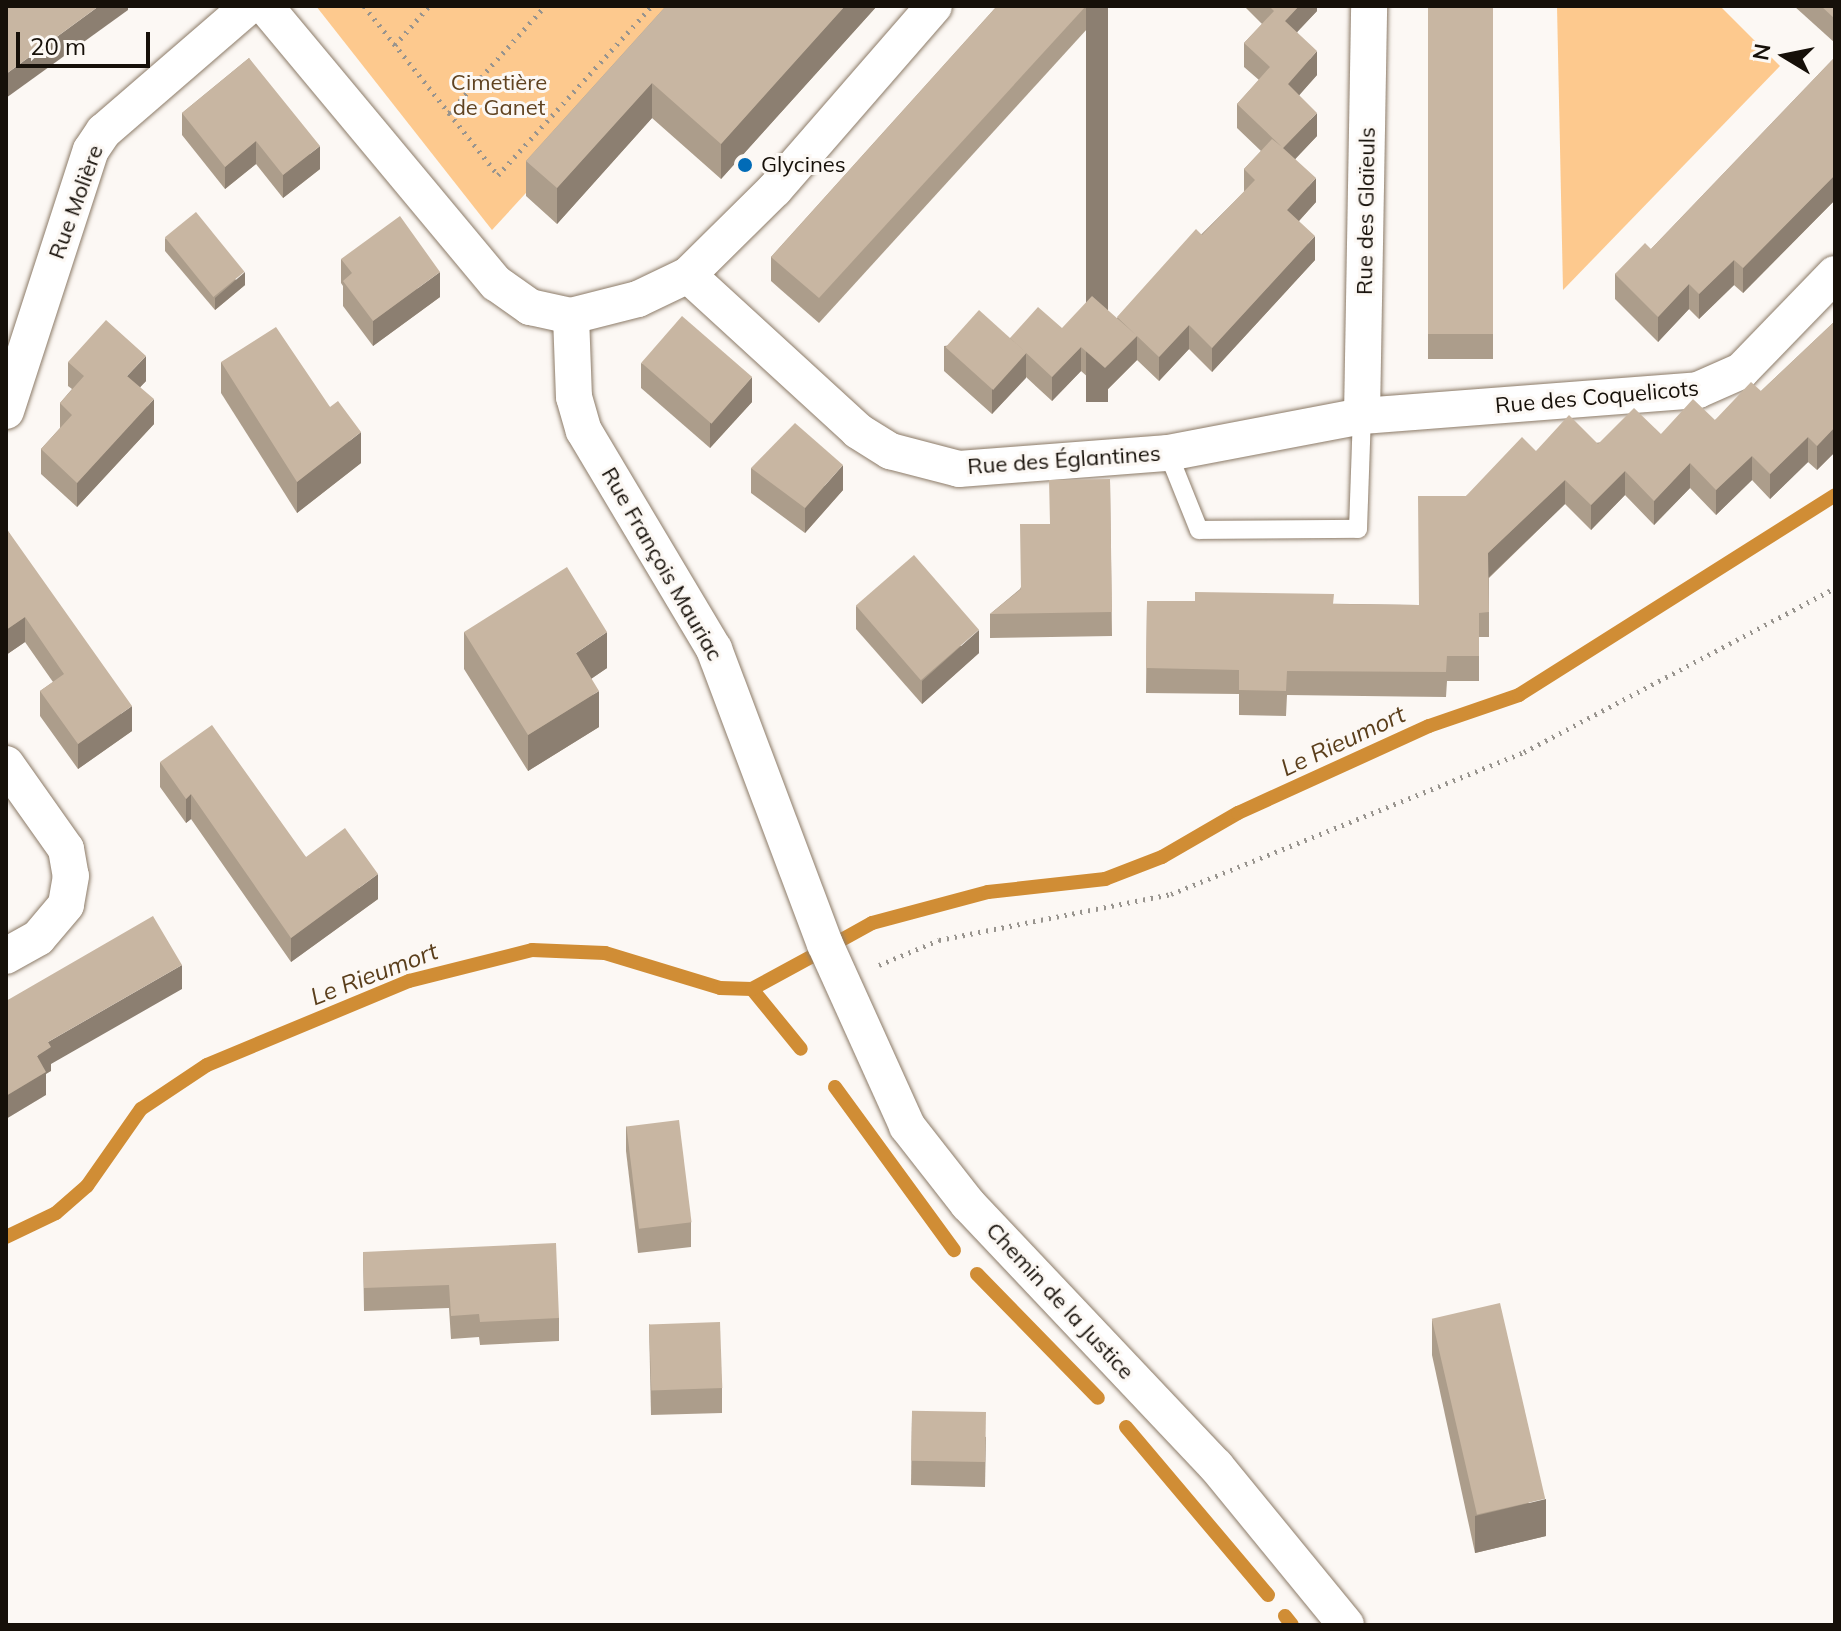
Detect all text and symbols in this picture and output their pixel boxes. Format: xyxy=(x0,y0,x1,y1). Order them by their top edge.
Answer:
scale bar xyxy=(20,16,154,66)
north arrow xyxy=(1745,16,1825,96)
text: 20 m xyxy=(30,31,86,61)
text: N xyxy=(1746,41,1777,62)
park label: Cimetière de Ganet xyxy=(451,69,547,120)
street label: Rue des Glaïeuls xyxy=(1351,127,1381,295)
street label: Rue Molière xyxy=(43,141,109,263)
place label: Glycines xyxy=(761,152,846,178)
marker: Glycines xyxy=(736,156,754,174)
street label: Rue des Coquelicots xyxy=(1494,375,1700,419)
street label: Rue des Églantines xyxy=(967,440,1161,480)
street label: Rue François Mauriac xyxy=(596,463,728,665)
water label: Le Rieumort xyxy=(1276,700,1410,782)
water label: Le Rieumort xyxy=(306,937,442,1011)
street label: Chemin de la Justice xyxy=(981,1217,1139,1385)

